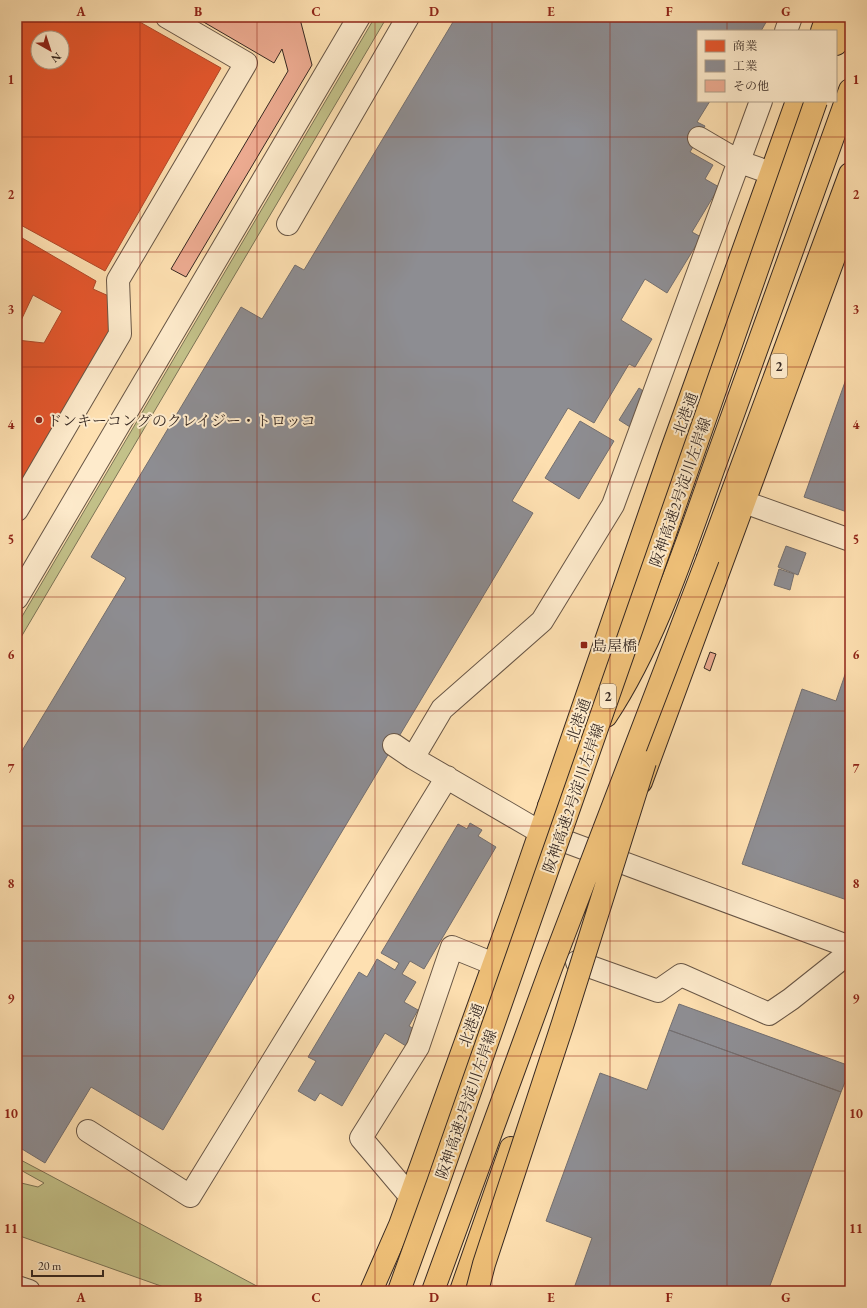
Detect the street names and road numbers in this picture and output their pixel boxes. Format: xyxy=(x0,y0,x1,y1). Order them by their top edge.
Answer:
road number: 2 xyxy=(771,354,787,378)
street label: 北港通 xyxy=(668,390,702,438)
street label: 阪神高速2号淀川左岸線 xyxy=(645,415,715,569)
road number: 2 xyxy=(600,684,616,708)
street label: 北港通 xyxy=(562,696,594,744)
street label: 阪神高速2号淀川左岸線 xyxy=(538,721,608,875)
street label: 北港通 xyxy=(454,1001,488,1049)
street label: 阪神高速2号淀川左岸線 xyxy=(431,1027,501,1181)

